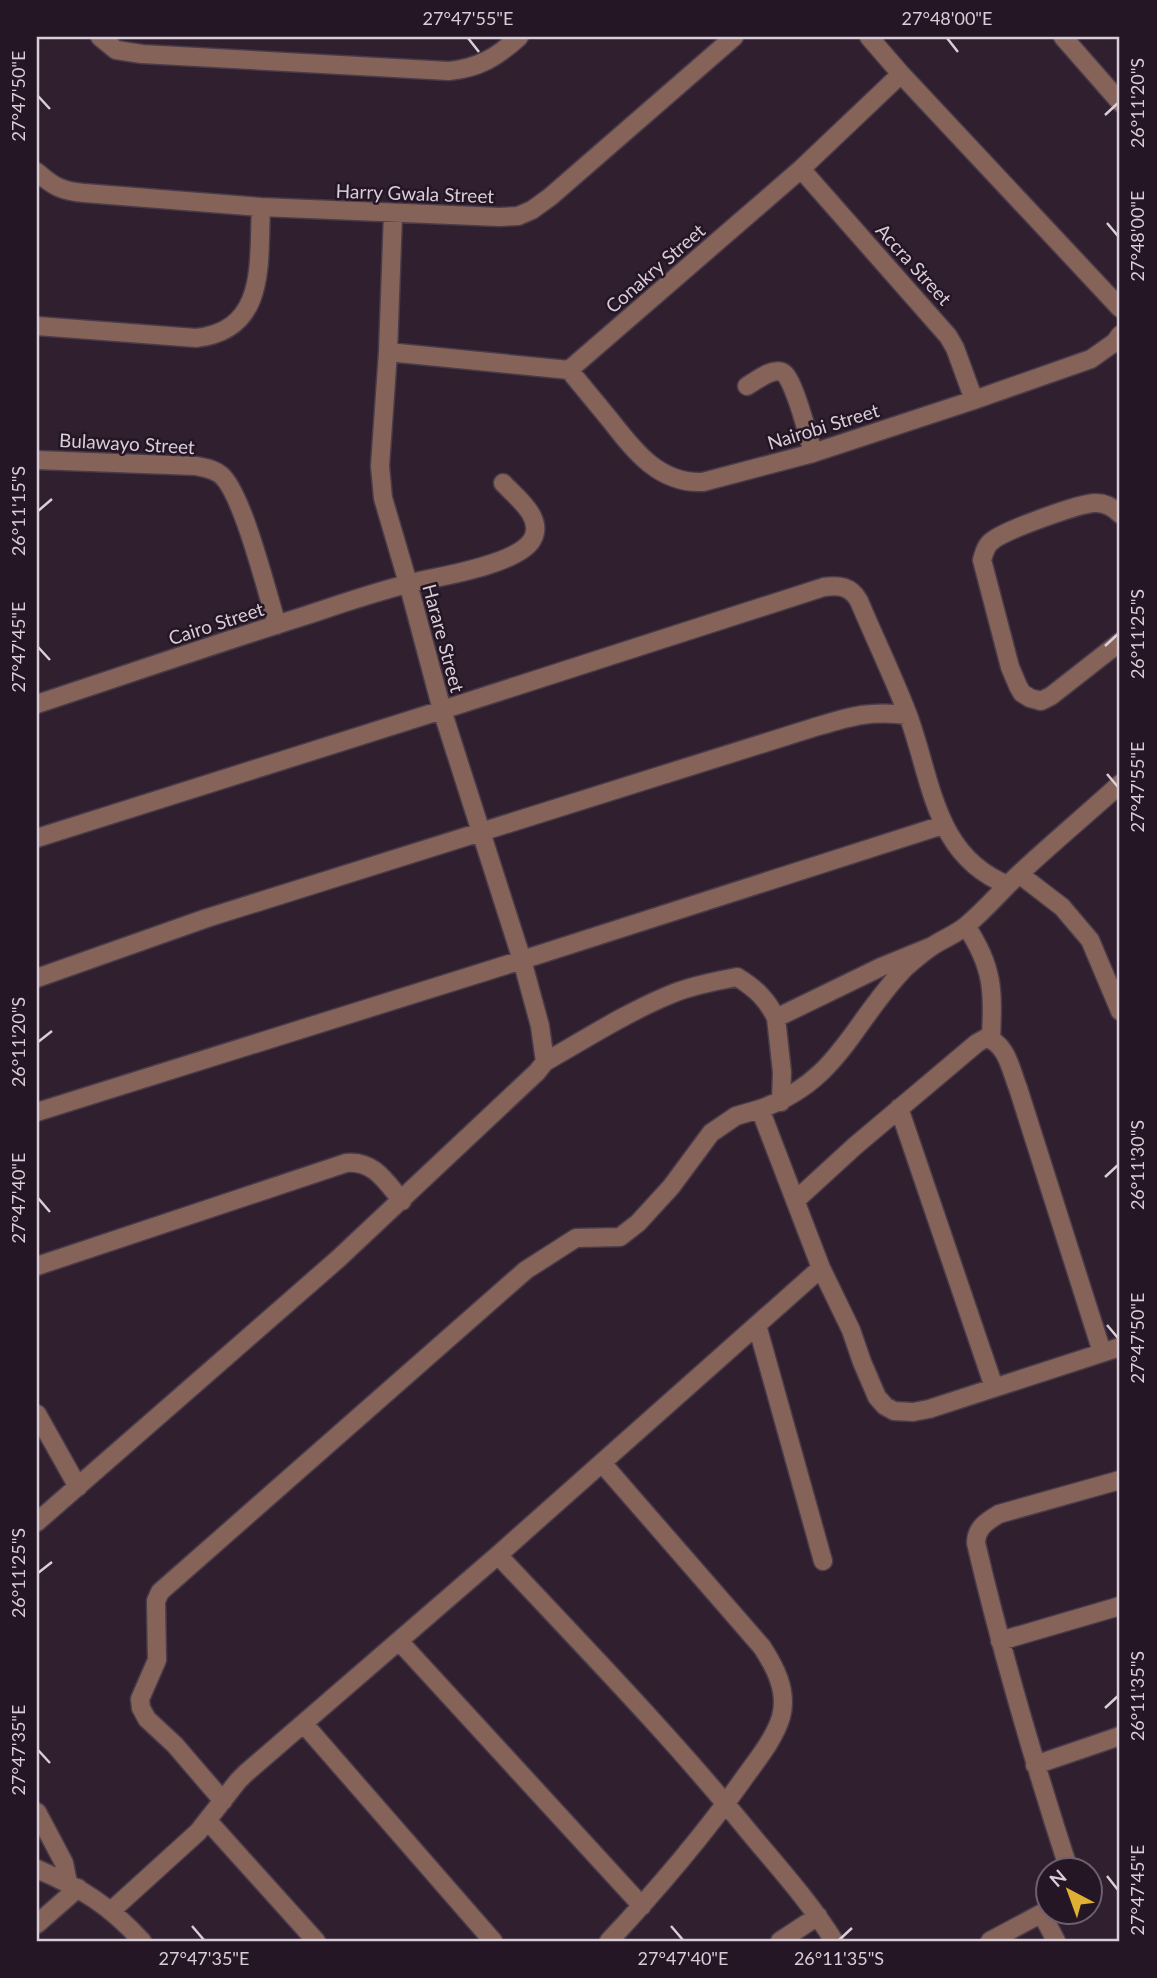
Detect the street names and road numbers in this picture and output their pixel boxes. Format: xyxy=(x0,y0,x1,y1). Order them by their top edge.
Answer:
street label: Harry Gwala Street xyxy=(335,179,495,207)
street label: Conakry Street xyxy=(601,218,710,317)
street label: Accra Street xyxy=(871,219,957,310)
street label: Nairobi Street xyxy=(764,398,882,454)
street label: Bulawayo Street xyxy=(59,428,196,458)
street label: Harare Street xyxy=(418,581,470,695)
street label: Cairo Street xyxy=(165,597,267,649)

